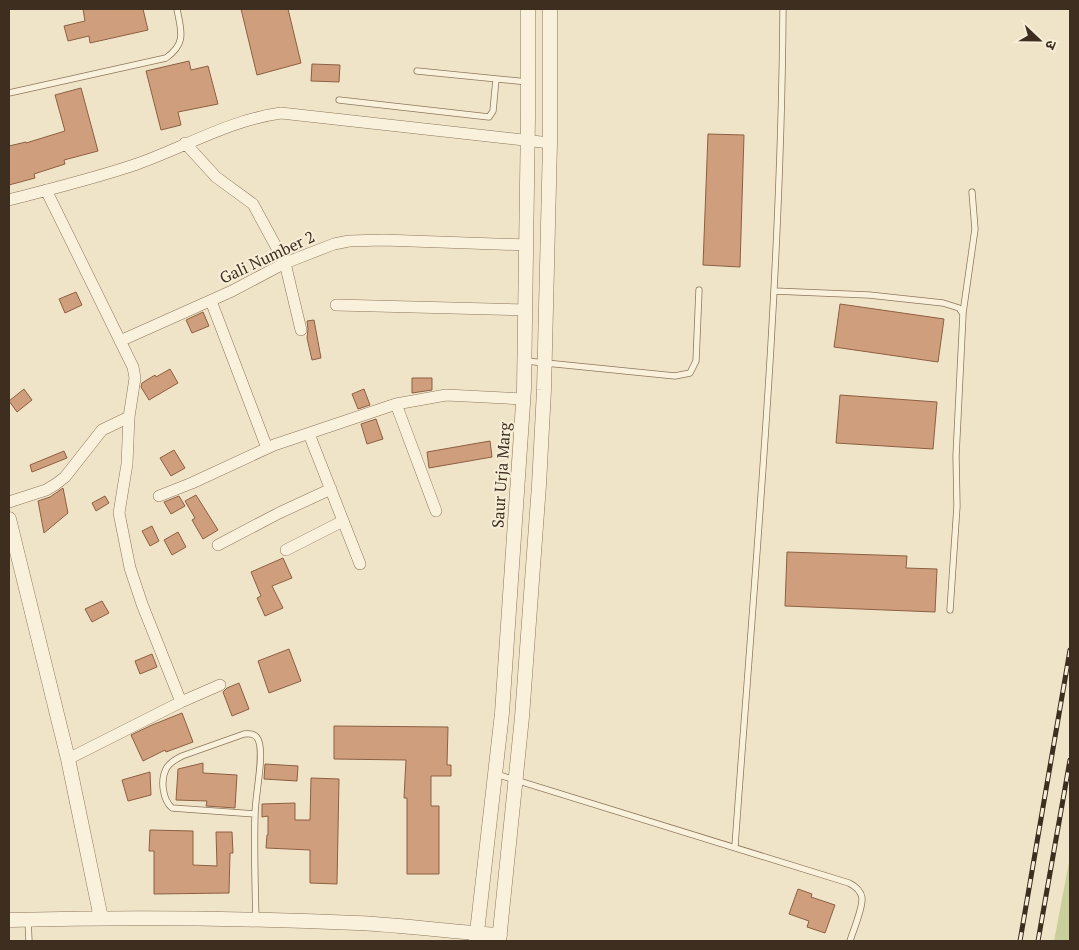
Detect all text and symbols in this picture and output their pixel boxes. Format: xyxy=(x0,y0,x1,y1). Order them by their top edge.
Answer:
north arrow xyxy=(1014,15,1064,65)
text: उ xyxy=(1041,38,1062,53)
street label: Gali Number 2 xyxy=(216,225,318,289)
street label: Saur Urja Marg xyxy=(486,421,516,529)

